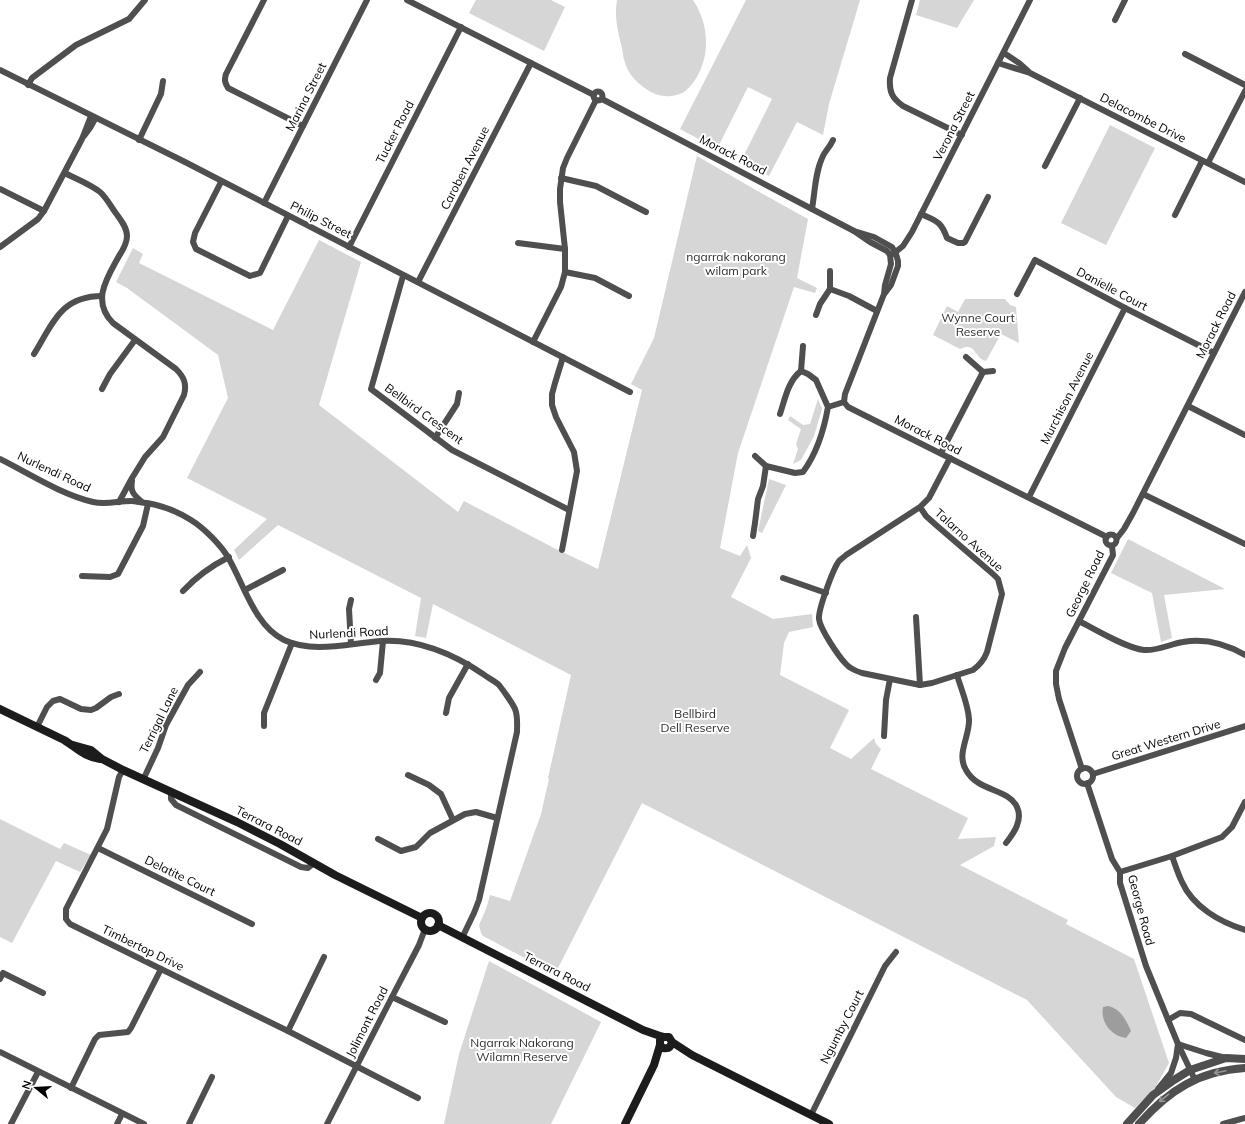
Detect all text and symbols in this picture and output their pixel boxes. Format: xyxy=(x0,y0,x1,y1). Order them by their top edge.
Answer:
street label: Marina Street xyxy=(282,60,329,134)
street label: Verona Street xyxy=(930,89,977,163)
street label: Delacombe Drive xyxy=(1098,89,1189,146)
street label: Tucker Road xyxy=(372,98,417,166)
street label: Caroben Avenue xyxy=(437,123,492,212)
street label: Morack Road xyxy=(697,131,769,178)
street label: Philip Street xyxy=(288,198,354,241)
park label: ngarrak nakorang wilam park xyxy=(686,249,786,278)
street label: Danielle Court xyxy=(1074,264,1150,314)
street label: Morack Road xyxy=(1192,289,1239,361)
park label: Wynne Court Reserve xyxy=(941,310,1015,339)
street label: Murchison Avenue xyxy=(1037,349,1096,447)
street label: Bellbird Crescent xyxy=(382,380,467,447)
street label: Morack Road xyxy=(892,411,964,458)
street label: Nurlendi Road xyxy=(15,448,93,495)
street label: Talarno Avenue xyxy=(932,505,1007,574)
street label: George Road xyxy=(1062,548,1107,620)
street label: Nurlendi Road xyxy=(309,623,389,642)
street label: Terrigal Lane xyxy=(136,684,181,755)
park label: Bellbird Dell Reserve xyxy=(660,706,730,735)
street label: Great Western Drive xyxy=(1109,716,1222,763)
street label: Terrara Road xyxy=(233,802,305,849)
street label: Delatite Court xyxy=(142,852,218,899)
street label: George Road xyxy=(1125,873,1158,947)
street label: Timbertop Drive xyxy=(100,921,187,974)
street label: Terrara Road xyxy=(521,948,593,995)
street label: Jolimont Road xyxy=(342,984,391,1060)
street label: Ngumby Court xyxy=(817,987,867,1066)
park label: Ngarrak Nakorang Wilamn Reserve xyxy=(470,1035,574,1064)
north arrow xyxy=(16,1068,56,1108)
one-way arrow xyxy=(1213,1069,1226,1077)
text: N xyxy=(19,1079,34,1091)
one-way arrow xyxy=(1159,1094,1170,1103)

